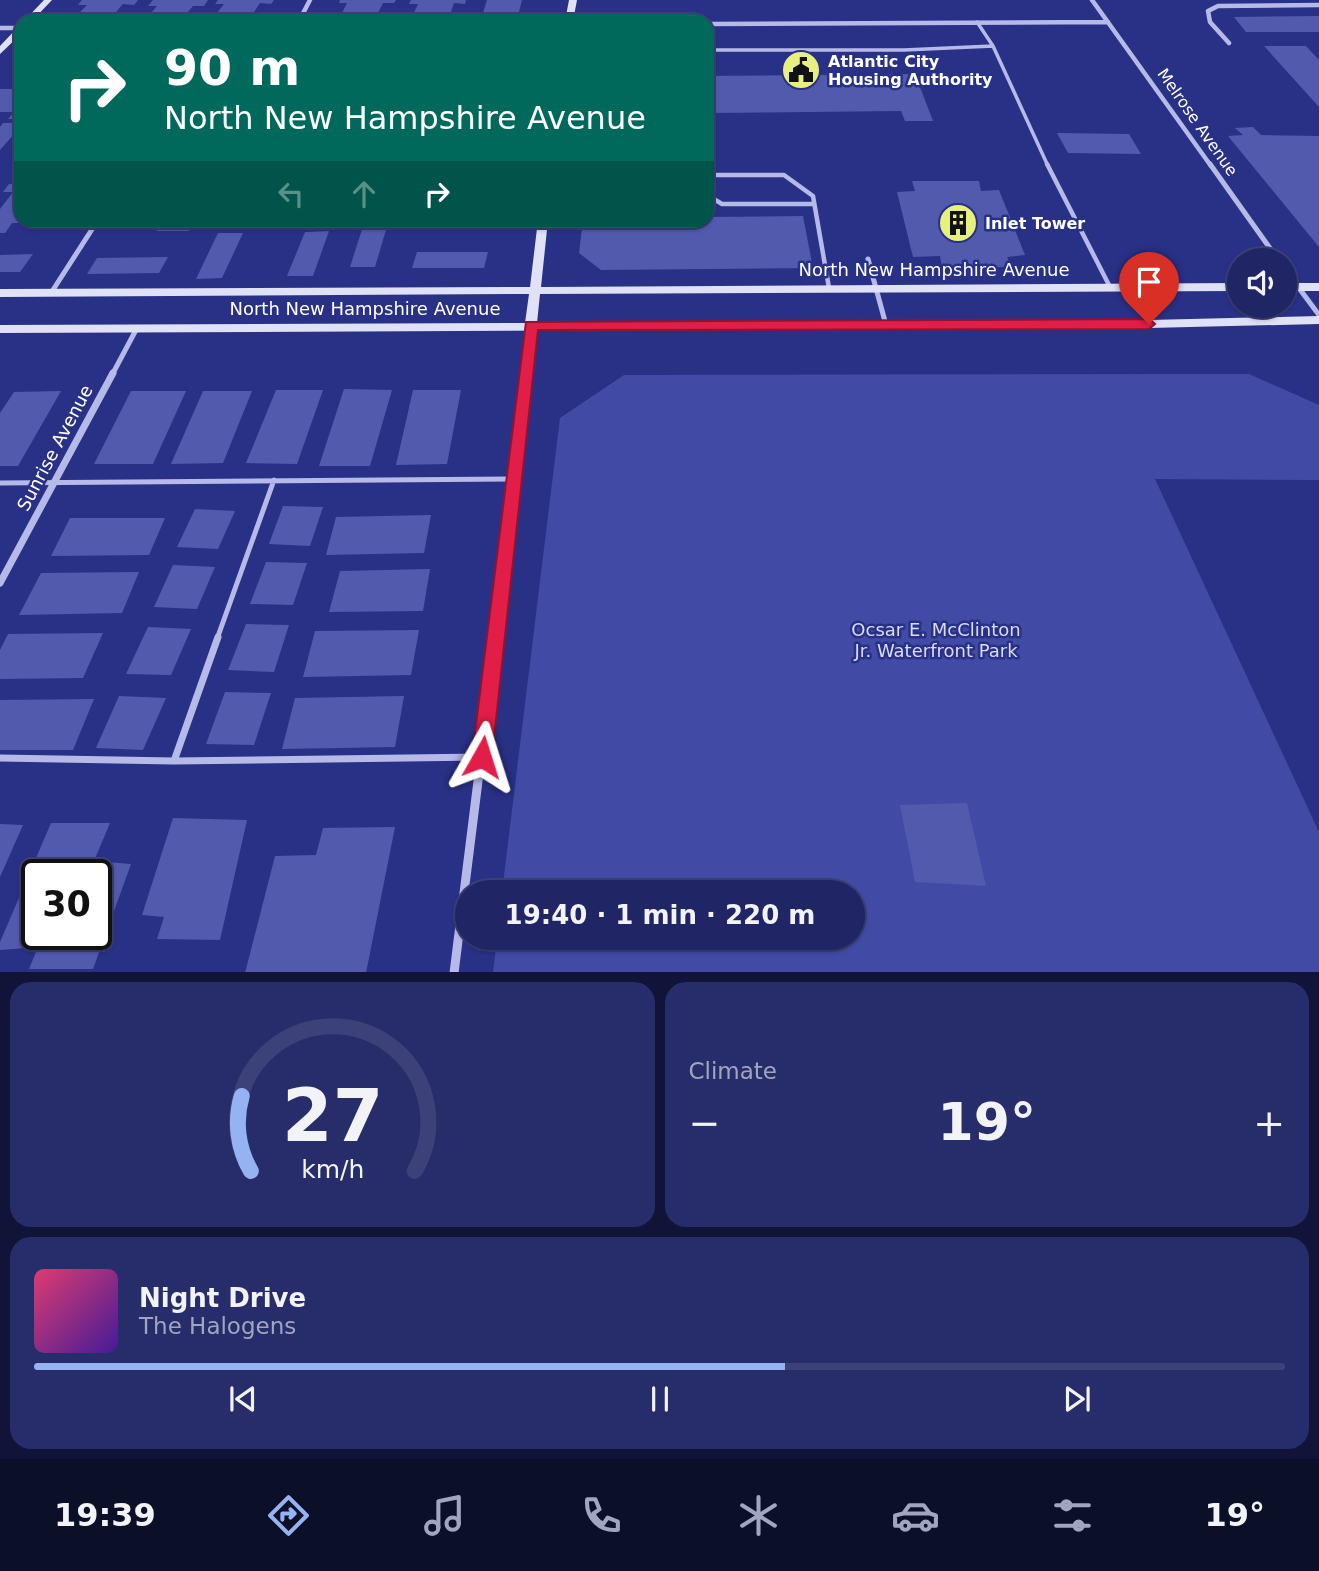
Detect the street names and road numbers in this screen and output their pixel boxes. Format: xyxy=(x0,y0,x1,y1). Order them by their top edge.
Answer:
street label: Melrose Avenue xyxy=(1153,65,1242,180)
street label: North New Hampshire Avenue xyxy=(798,259,1070,280)
street label: North New Hampshire Avenue xyxy=(229,298,501,319)
street label: Sunrise Avenue xyxy=(12,381,97,514)

